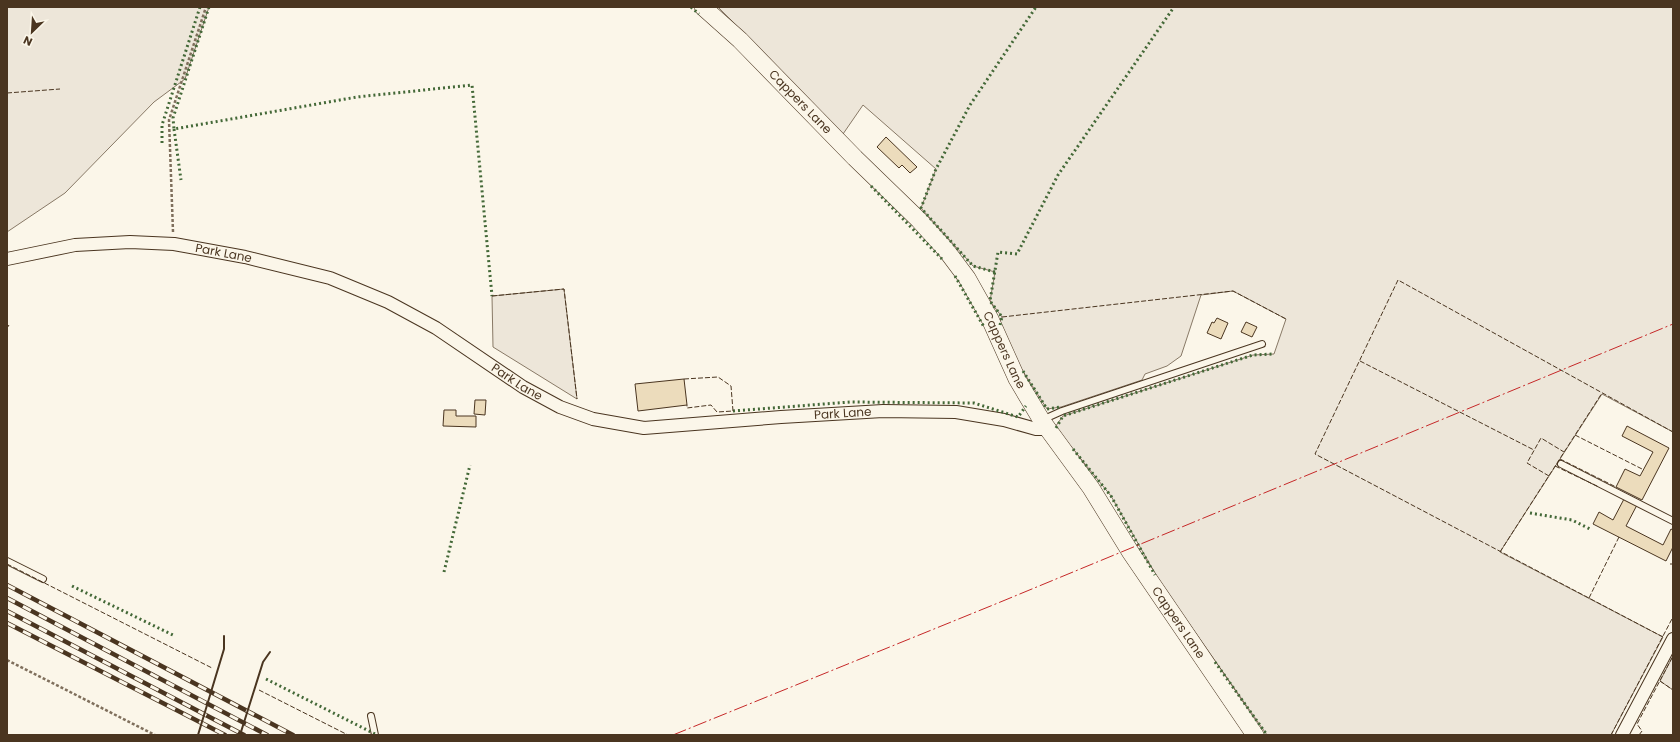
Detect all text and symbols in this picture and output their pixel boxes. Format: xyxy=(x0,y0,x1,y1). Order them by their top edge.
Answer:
north arrow xyxy=(12,12,52,52)
text: N xyxy=(21,32,35,50)
street label: Cappers Lane xyxy=(765,66,836,137)
street label: Park Lane xyxy=(194,239,254,266)
street label: Cappers Lane xyxy=(979,308,1030,392)
street label: Park Lane xyxy=(488,359,546,404)
street label: Park Lane xyxy=(814,403,872,423)
street label: Cappers Lane xyxy=(1148,583,1209,662)

